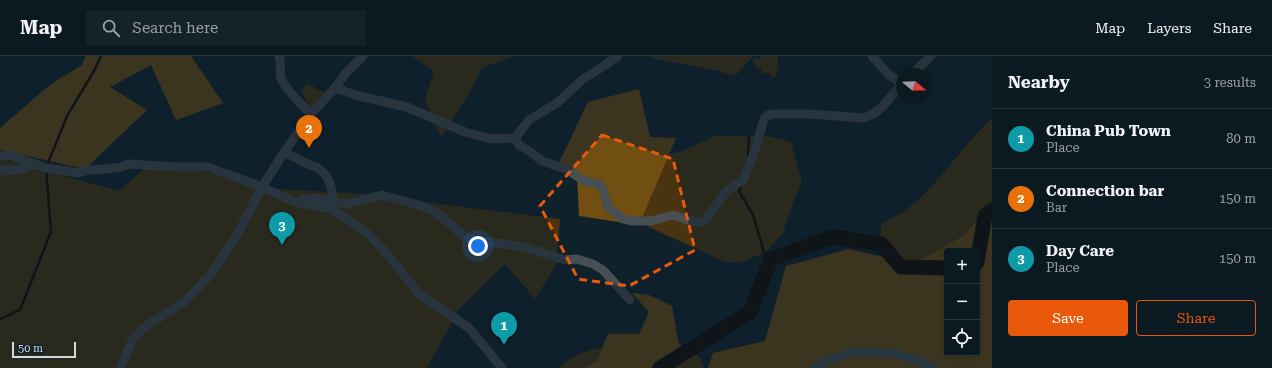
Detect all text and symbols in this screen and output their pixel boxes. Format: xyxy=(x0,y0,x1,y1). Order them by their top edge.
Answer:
search box xyxy=(86,10,366,46)
text: Map xyxy=(20,16,62,39)
icon: search xyxy=(100,17,122,39)
text: Search here xyxy=(132,19,218,37)
text: Map xyxy=(1095,20,1125,36)
text: Layers xyxy=(1147,20,1191,36)
text: Share xyxy=(1213,20,1252,36)
north arrow xyxy=(896,68,932,104)
text: Nearby xyxy=(1008,72,1070,92)
text: 3 results xyxy=(1204,75,1256,90)
pin: 2 xyxy=(296,115,322,148)
text: China Pub Town xyxy=(1046,122,1171,140)
text: 1 xyxy=(1017,131,1025,146)
text: 80 m xyxy=(1226,131,1256,146)
text: Place xyxy=(1046,140,1080,155)
text: Connection bar xyxy=(1046,182,1164,200)
text: 2 xyxy=(1017,191,1025,206)
text: 150 m xyxy=(1219,191,1256,206)
text: Bar xyxy=(1046,200,1067,215)
pin: 3 xyxy=(269,212,295,245)
your location xyxy=(468,236,488,256)
text: Day Care xyxy=(1046,242,1114,260)
map controls xyxy=(944,248,980,356)
button: + xyxy=(944,248,980,284)
text: 3 xyxy=(1017,251,1025,266)
text: 150 m xyxy=(1219,251,1256,266)
text: Place xyxy=(1046,260,1080,275)
button: − xyxy=(944,284,980,320)
button: Save xyxy=(1008,300,1128,336)
button: Share xyxy=(1136,300,1256,336)
pin: 1 xyxy=(491,312,517,345)
button: locate xyxy=(944,320,980,356)
scale bar xyxy=(12,340,76,359)
text: 50 m xyxy=(18,342,43,355)

